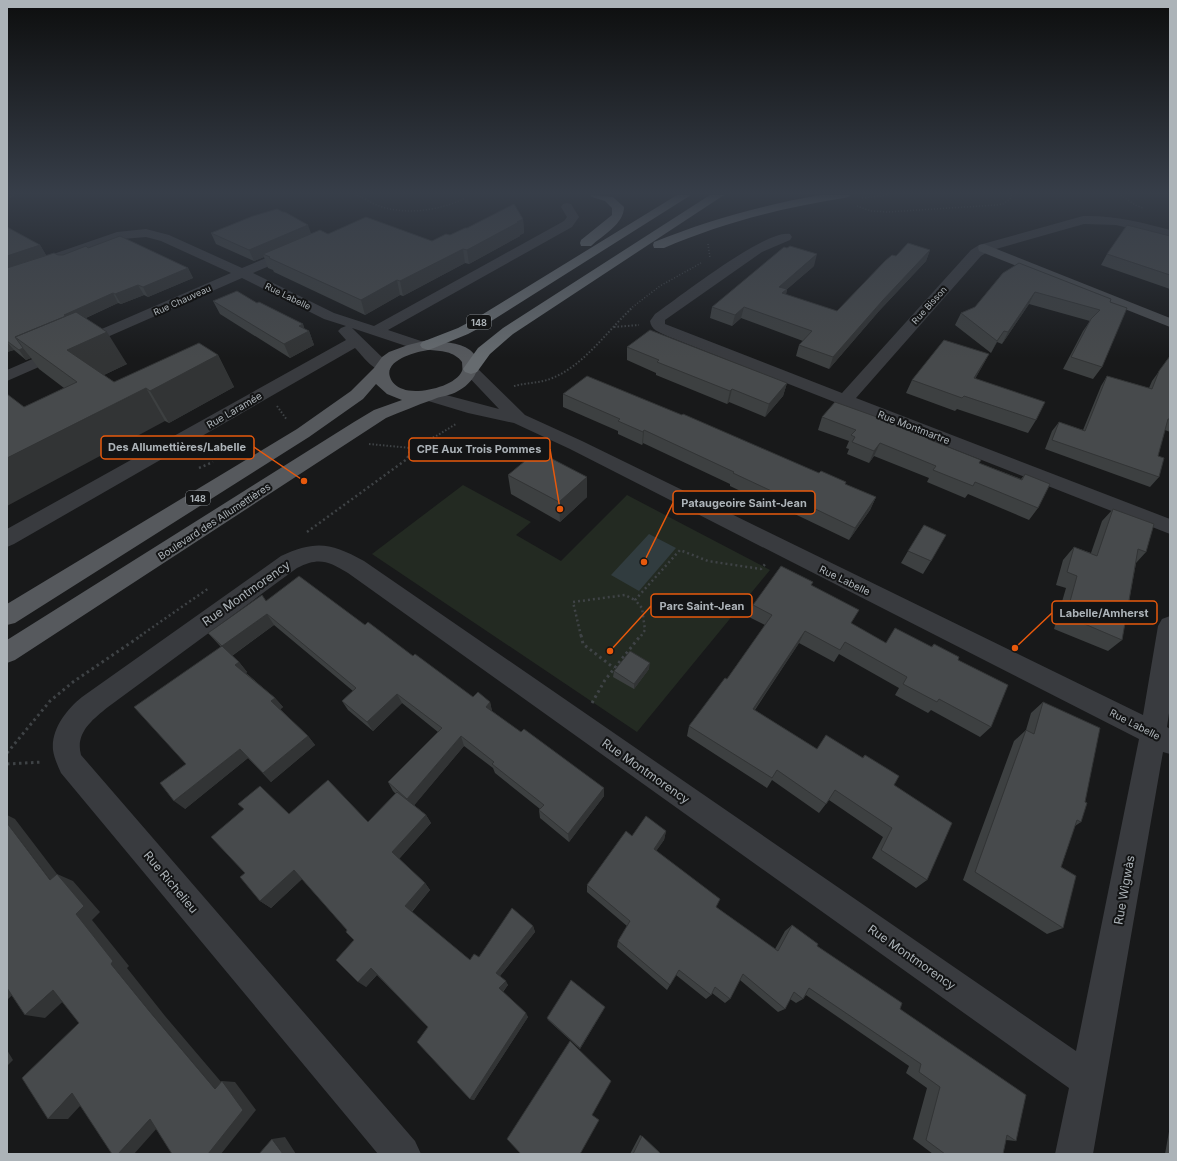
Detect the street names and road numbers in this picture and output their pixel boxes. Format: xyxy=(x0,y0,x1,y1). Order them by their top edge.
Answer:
street label: Rue Labelle xyxy=(263,280,313,312)
street label: Rue Chauveau xyxy=(152,282,212,318)
street label: Rue Bisson xyxy=(909,284,949,326)
road number: 148 xyxy=(467,315,491,329)
street label: Rue Laramée xyxy=(204,389,264,431)
street label: Rue Montmartre xyxy=(876,408,952,446)
street label: Boulevard des Allumettières xyxy=(155,480,273,562)
road number: 148 xyxy=(186,491,210,505)
street label: Rue Montmorency xyxy=(199,557,293,629)
street label: Rue Labelle xyxy=(818,563,872,597)
street label: Rue Labelle xyxy=(1108,706,1162,742)
street label: Rue Montmorency xyxy=(599,735,693,807)
street label: Rue Richelieu xyxy=(141,848,201,916)
street label: Rue Wìgwàs xyxy=(1111,854,1137,926)
street label: Rue Montmorency xyxy=(865,921,959,993)

